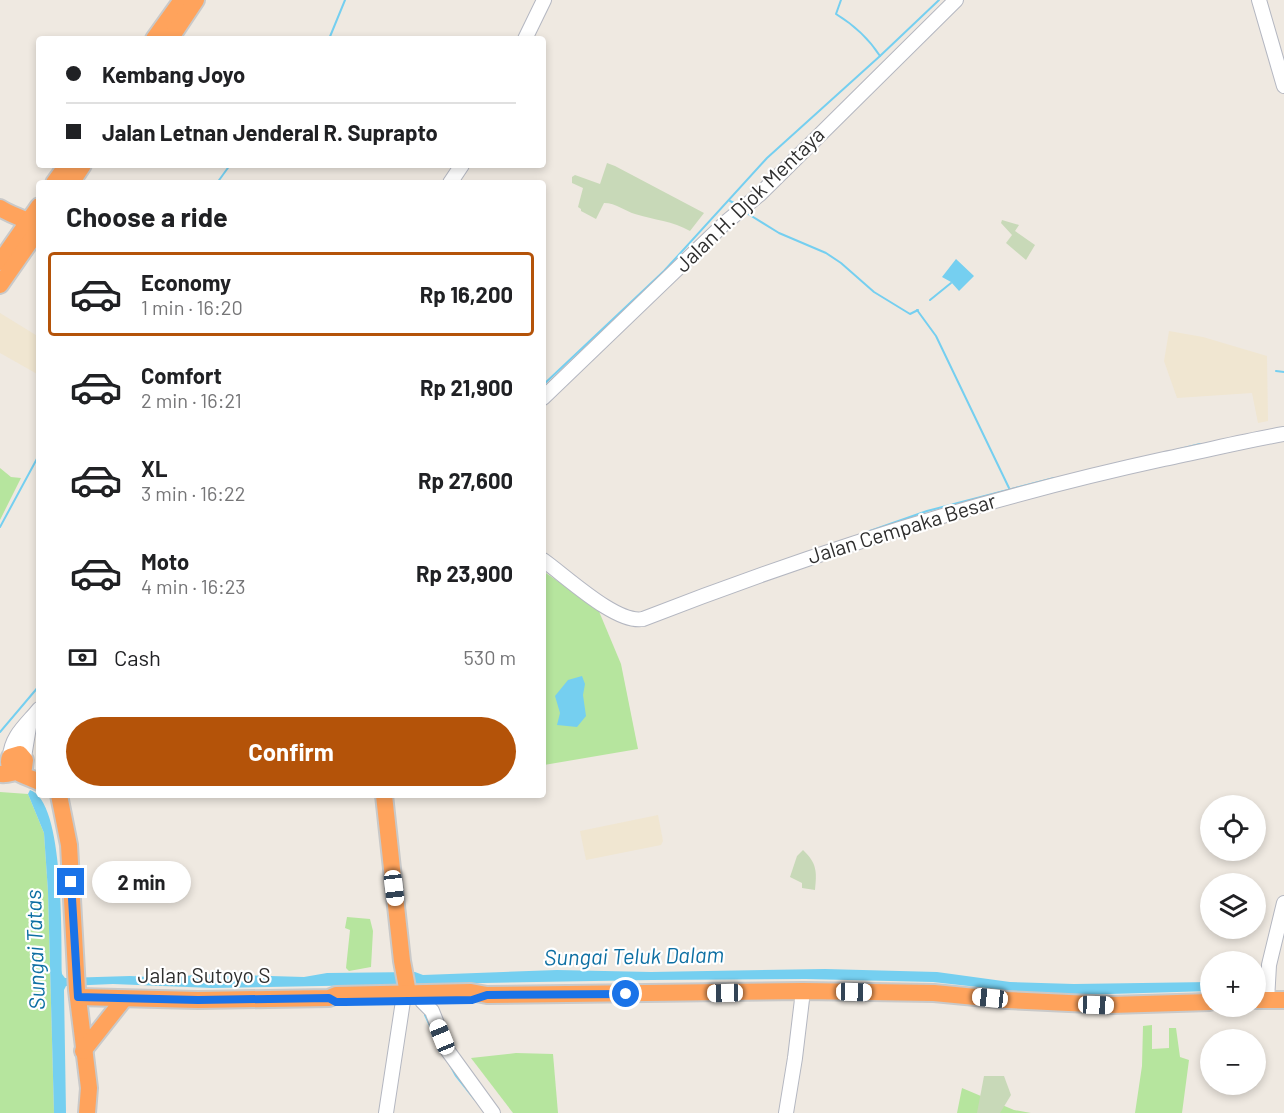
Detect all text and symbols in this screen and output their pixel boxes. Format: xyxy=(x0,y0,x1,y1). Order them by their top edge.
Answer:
text: Kembang Joyo xyxy=(102,61,245,87)
text: Jalan Letnan Jenderal R. Suprapto xyxy=(102,119,438,145)
street label: Jalan H. Djok Mentaya xyxy=(669,121,829,277)
text: Choose a ride xyxy=(66,200,228,232)
icon: car xyxy=(69,267,123,321)
text: Economy xyxy=(141,269,231,295)
text: Rp 16,200 xyxy=(420,281,513,307)
text: 1 min · 16:20 xyxy=(141,295,243,319)
icon: car xyxy=(69,360,123,414)
text: Comfort xyxy=(141,362,222,388)
text: Rp 21,900 xyxy=(420,374,513,400)
text: 2 min · 16:21 xyxy=(141,388,242,412)
icon: car xyxy=(69,453,123,507)
text: XL xyxy=(141,455,167,481)
text: Rp 27,600 xyxy=(418,467,513,493)
text: 3 min · 16:22 xyxy=(141,481,245,505)
street label: Jalan Cempaka Besar xyxy=(804,487,999,568)
icon: car xyxy=(69,546,123,600)
text: Moto xyxy=(141,548,189,574)
text: Rp 23,900 xyxy=(416,560,513,586)
text: 4 min · 16:23 xyxy=(141,574,246,598)
icon: cash xyxy=(66,641,99,674)
text: Cash xyxy=(114,644,161,670)
text: 530 m xyxy=(464,645,516,669)
button: Confirm xyxy=(66,717,516,786)
map controls xyxy=(1200,795,1266,1095)
button: locate xyxy=(1200,795,1266,861)
callout: 2 min xyxy=(92,861,191,903)
route end xyxy=(57,868,84,895)
car xyxy=(383,869,405,907)
text: 2 min xyxy=(118,870,165,894)
button: layers xyxy=(1200,873,1266,939)
water label: Sungai Tatas xyxy=(19,889,49,1011)
water label: Sungai Teluk Dalam xyxy=(544,940,724,970)
button: + xyxy=(1200,951,1266,1017)
street label: Jalan Sutoyo S xyxy=(137,962,271,987)
route start xyxy=(612,980,639,1007)
car xyxy=(836,983,872,1001)
car xyxy=(707,984,743,1002)
car xyxy=(971,987,1009,1009)
car xyxy=(1078,995,1114,1015)
car xyxy=(427,1017,457,1057)
button: − xyxy=(1200,1029,1266,1095)

